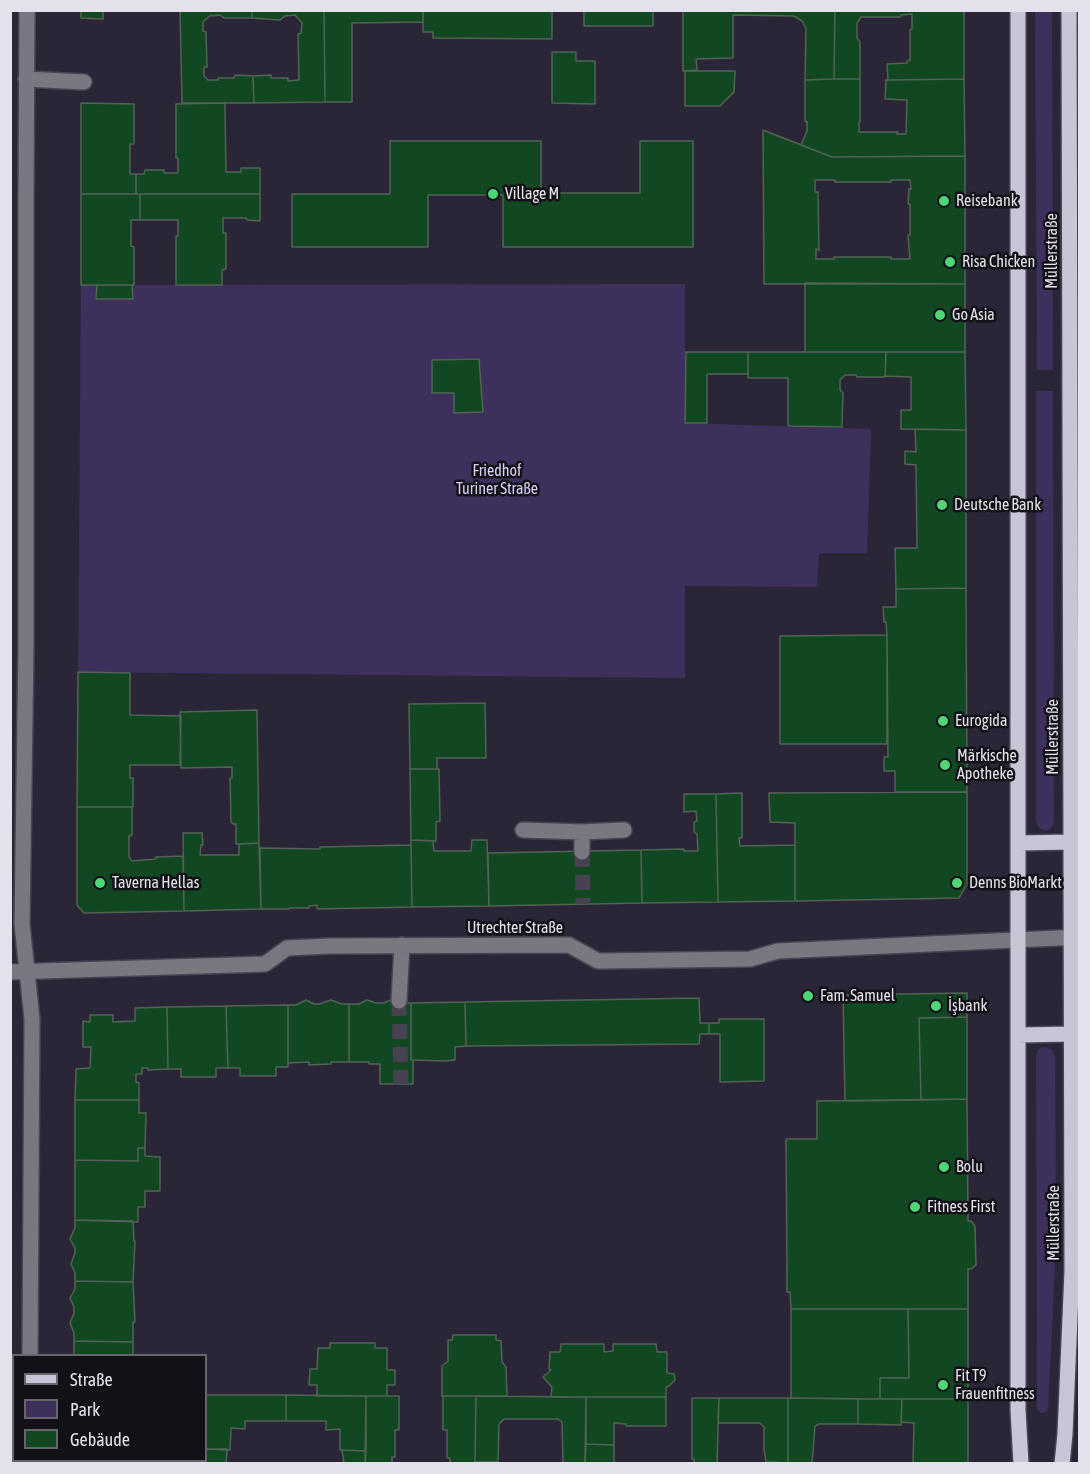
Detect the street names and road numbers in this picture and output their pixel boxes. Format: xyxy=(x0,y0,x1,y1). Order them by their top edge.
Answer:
street label: Müllerstraße xyxy=(1042,213,1062,289)
street label: Müllerstraße xyxy=(1043,699,1063,775)
street label: Utrechter Straße xyxy=(467,918,563,938)
street label: Müllerstraße xyxy=(1044,1185,1064,1261)

